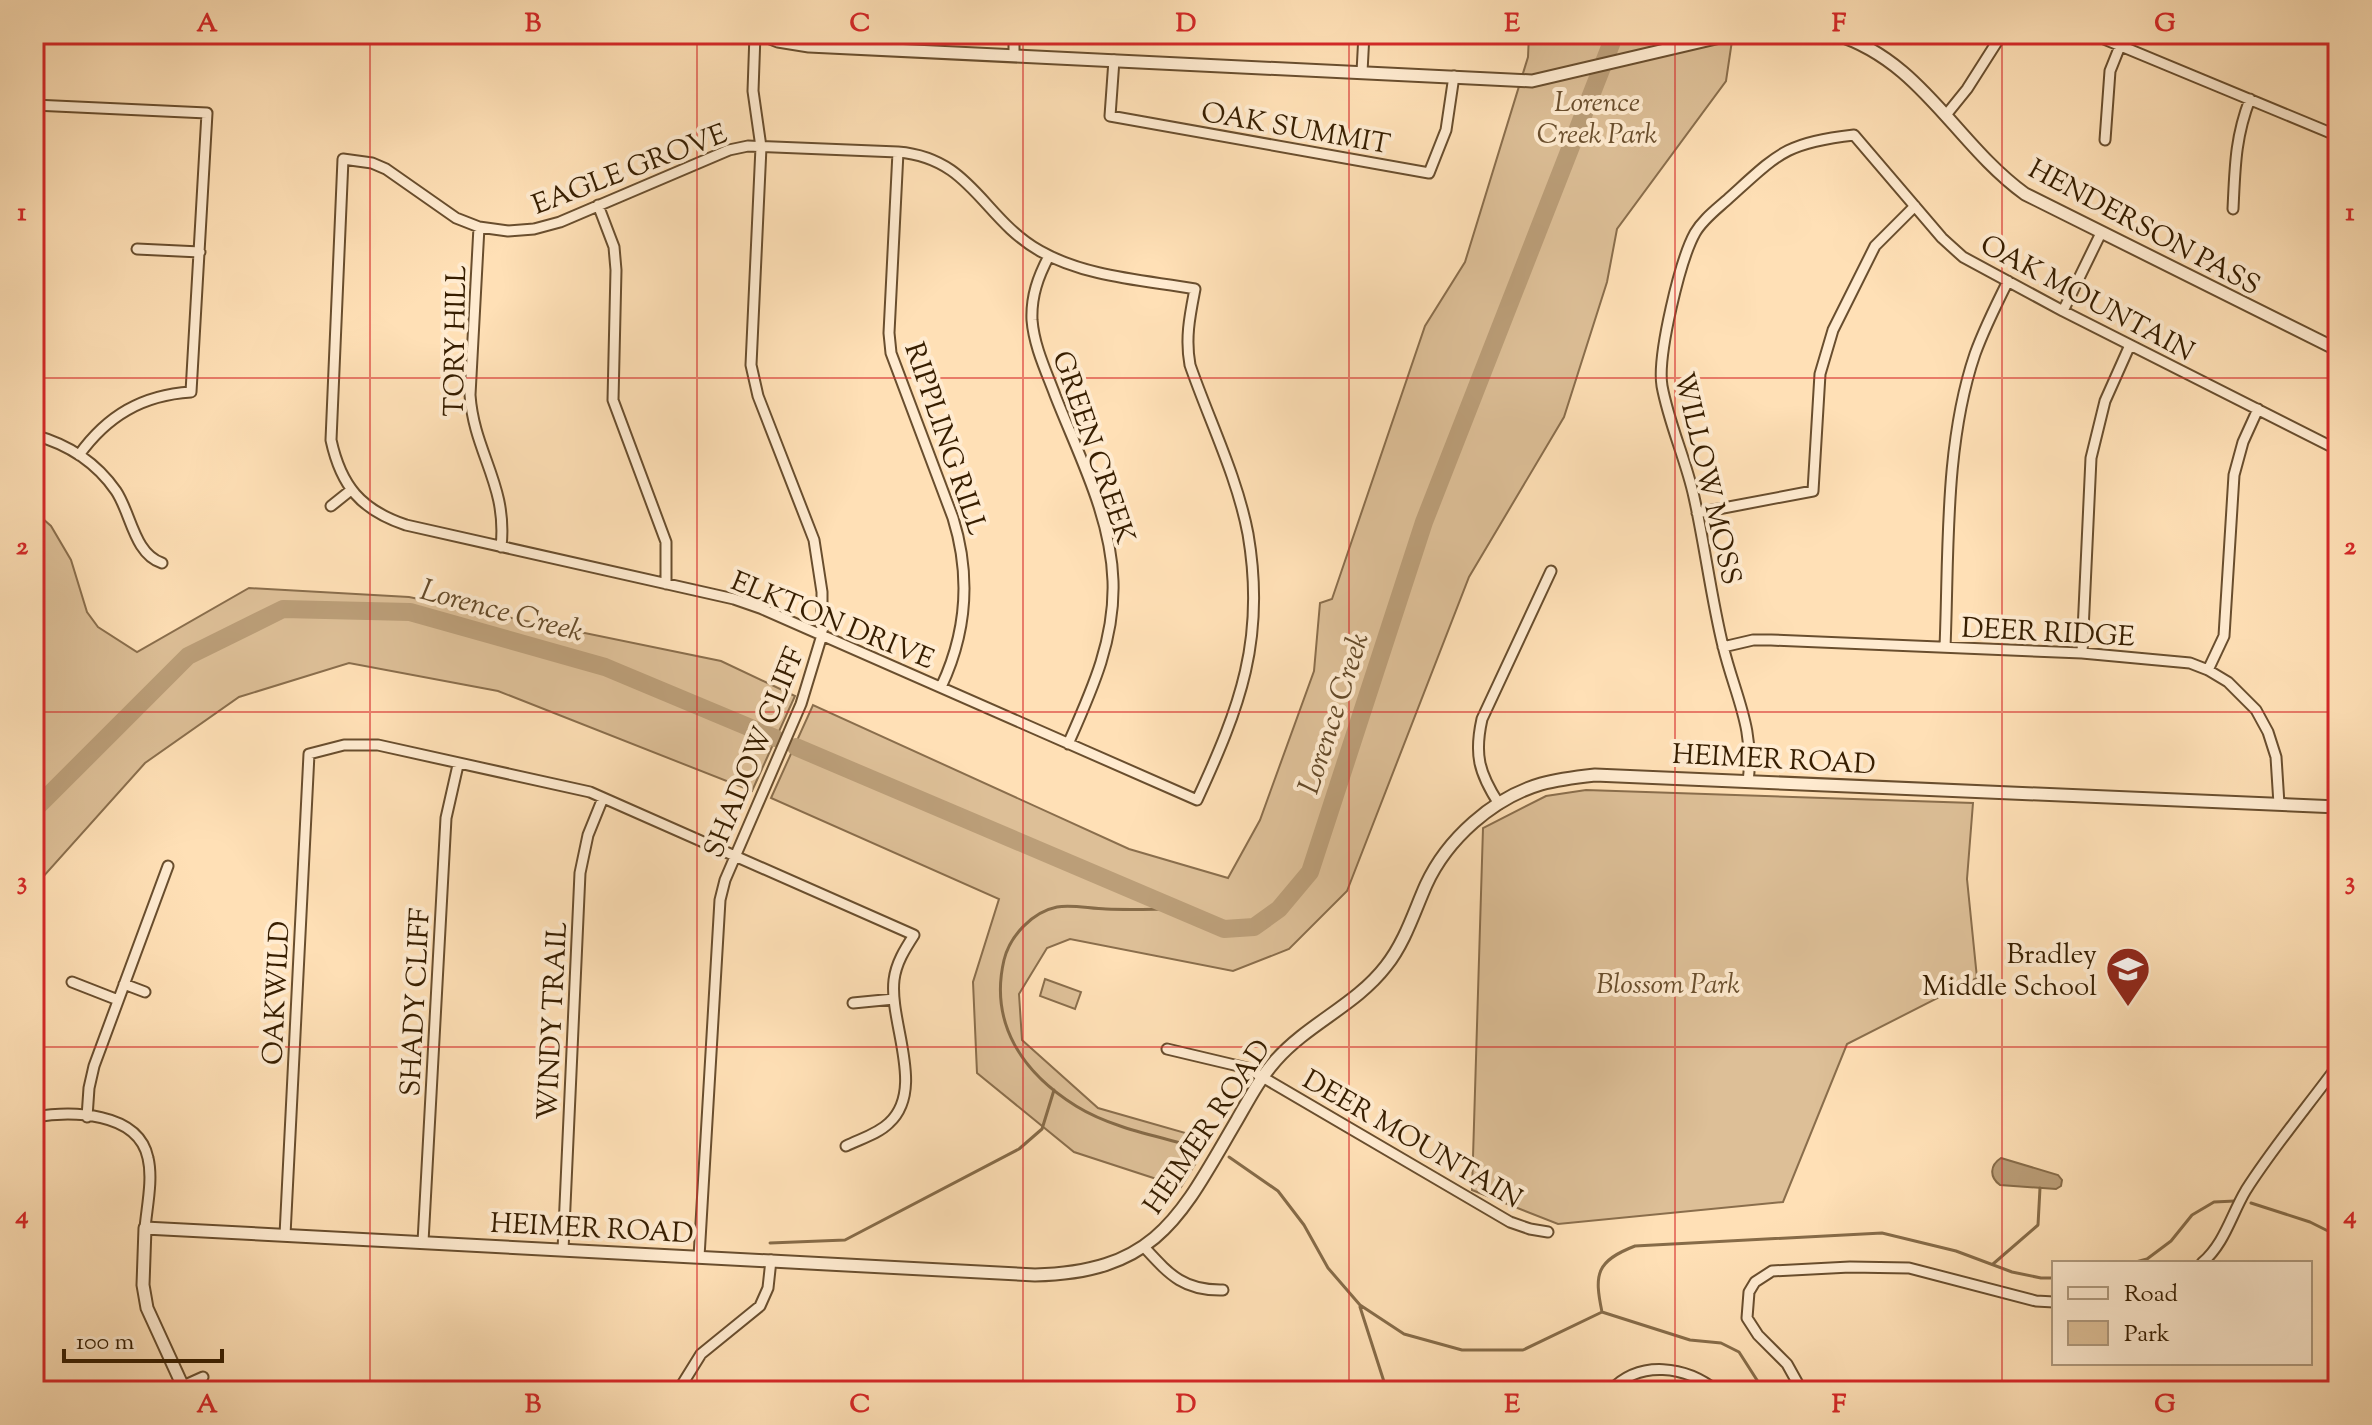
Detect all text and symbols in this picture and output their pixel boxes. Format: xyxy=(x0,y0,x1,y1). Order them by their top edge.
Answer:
text: A xyxy=(196,6,218,43)
text: B xyxy=(525,6,542,43)
text: C xyxy=(850,6,870,43)
text: D xyxy=(1176,6,1196,43)
text: E xyxy=(1504,6,1520,43)
text: F xyxy=(1832,6,1847,43)
text: G xyxy=(2154,6,2176,43)
park label: Lorence Creek Park xyxy=(1537,84,1657,156)
street label: OAK SUMMIT xyxy=(1198,94,1393,166)
street label: EAGLE GROVE xyxy=(527,115,733,226)
street label: HENDERSON PASS xyxy=(2021,151,2267,307)
text: 1 xyxy=(18,195,27,232)
text: 1 xyxy=(2346,195,2355,232)
street label: OAK MOUNTAIN xyxy=(1972,226,2201,373)
street label: TORY HILL xyxy=(436,265,478,417)
street label: RIPPLING RILL xyxy=(892,337,996,541)
street label: GREEN CREEK xyxy=(1040,346,1144,550)
street label: WILLOW MOSS xyxy=(1662,368,1750,589)
text: 2 xyxy=(16,529,29,566)
text: 2 xyxy=(2344,529,2357,566)
street label: ELKTON DRIVE xyxy=(724,563,940,681)
water label: Lorence Creek xyxy=(415,570,588,655)
street label: DEER RIDGE xyxy=(1960,609,2136,659)
water label: Lorence Creek xyxy=(1289,627,1382,800)
street label: SHADOW CLIFF xyxy=(695,642,816,864)
street label: HEIMER ROAD xyxy=(1671,736,1877,786)
text: 3 xyxy=(17,864,27,901)
text: 3 xyxy=(2345,864,2355,901)
street label: SHADY CLIFF xyxy=(392,907,442,1097)
street label: OAKWILD xyxy=(254,920,302,1066)
street label: WINDY TRAIL xyxy=(529,921,579,1121)
place label: Bradley Middle School xyxy=(1922,936,2097,1008)
school or university icon: Bradley Middle School xyxy=(2104,945,2152,1008)
park label: Blossom Park xyxy=(1596,966,1740,1006)
street label: HEIMER ROAD xyxy=(1135,1032,1282,1223)
street label: DEER MOUNTAIN xyxy=(1294,1061,1529,1220)
text: 4 xyxy=(14,1198,29,1235)
text: 4 xyxy=(2342,1198,2357,1235)
street label: HEIMER ROAD xyxy=(489,1205,695,1255)
legend xyxy=(2052,1261,2312,1365)
text: Road xyxy=(2124,1278,2178,1312)
scale bar xyxy=(64,1313,222,1363)
text: Park xyxy=(2124,1318,2170,1352)
text: 100 m xyxy=(76,1326,134,1360)
text: A xyxy=(196,1387,218,1424)
text: B xyxy=(525,1387,542,1424)
text: C xyxy=(850,1387,870,1424)
text: D xyxy=(1176,1387,1196,1424)
text: E xyxy=(1504,1387,1520,1424)
text: F xyxy=(1832,1387,1847,1424)
text: G xyxy=(2154,1387,2176,1424)

